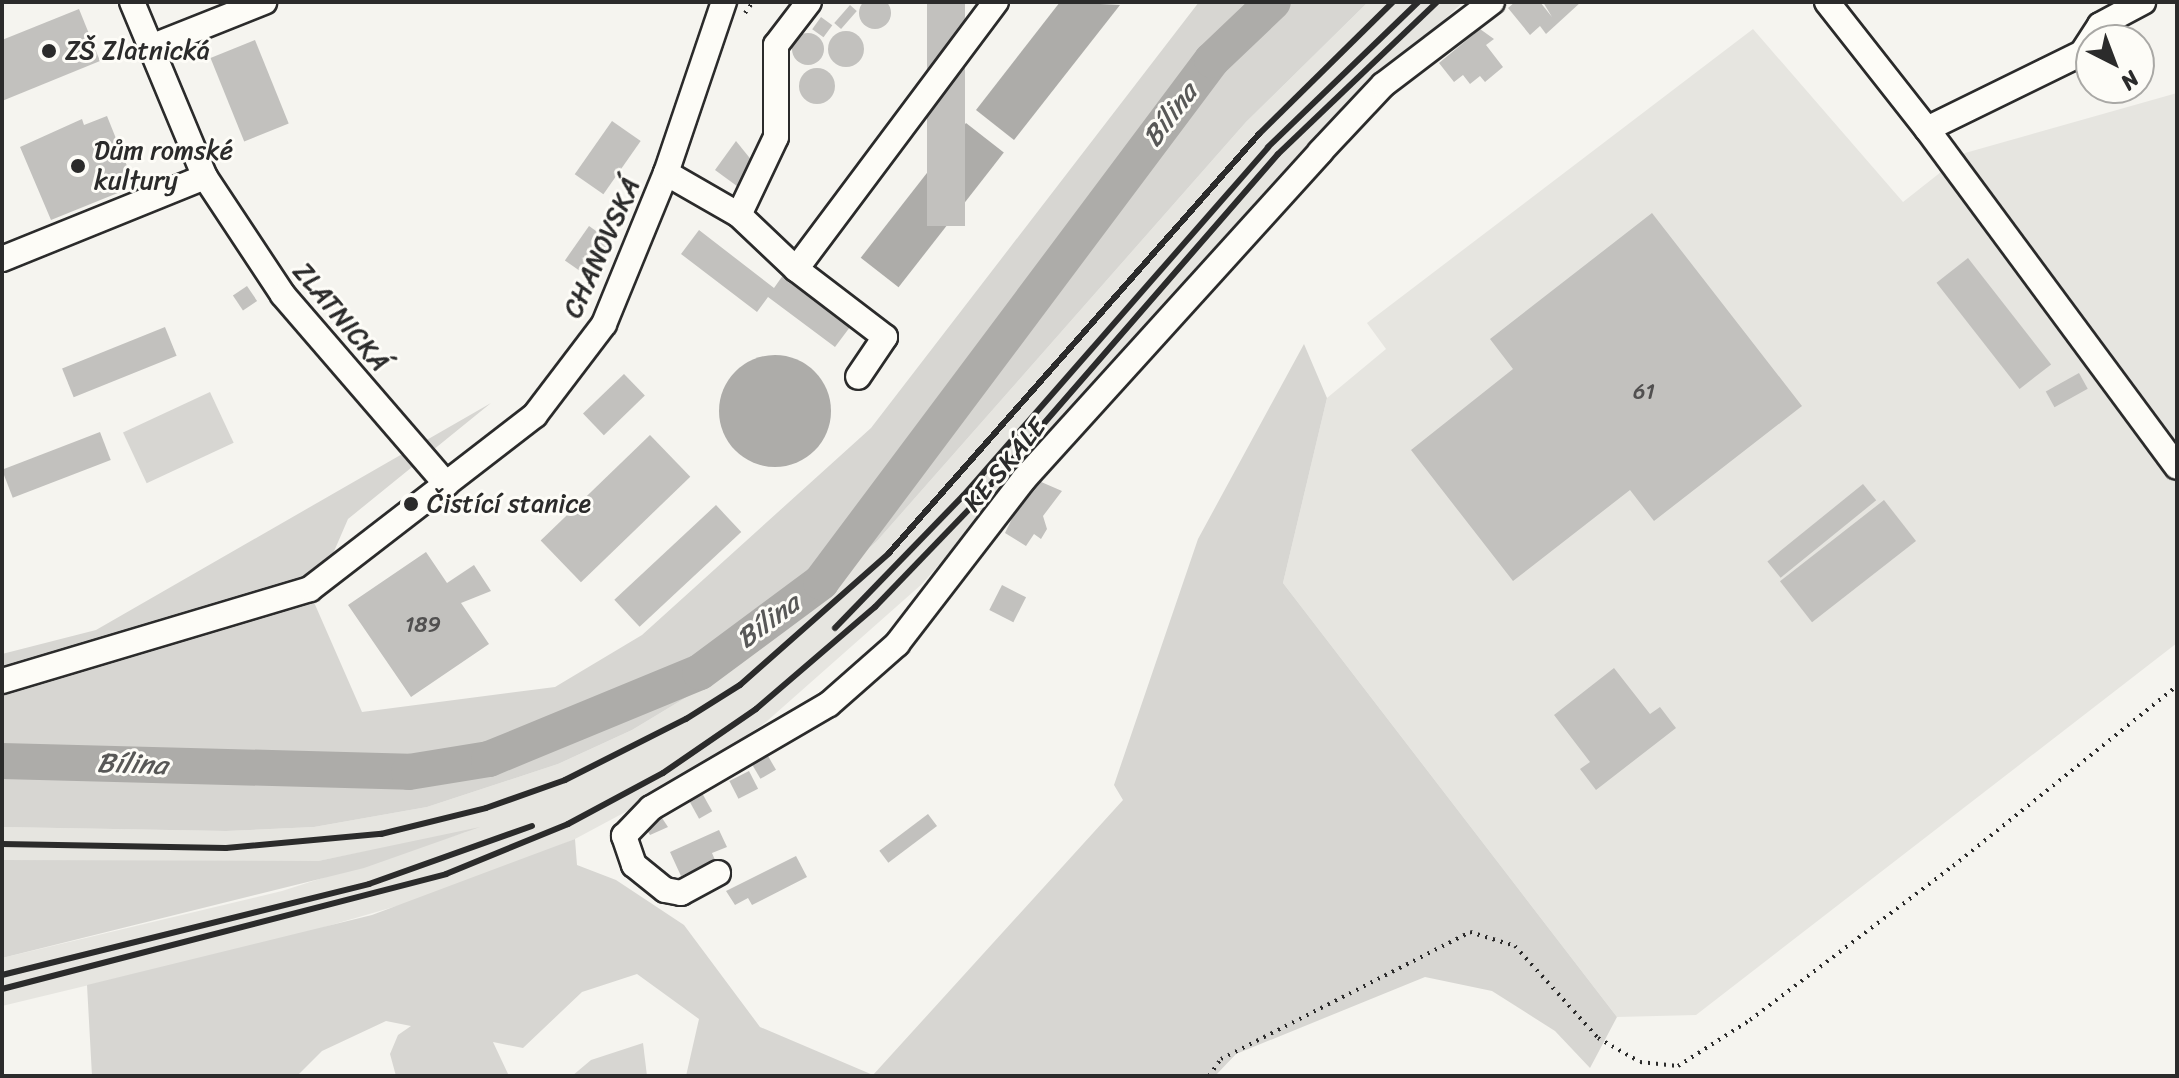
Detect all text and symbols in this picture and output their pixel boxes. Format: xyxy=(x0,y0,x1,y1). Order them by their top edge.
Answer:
north arrow xyxy=(2075,24,2155,104)
place label: ZŠ Zlatnická xyxy=(65,35,210,67)
marker: ZŠ Zlatnická xyxy=(40,42,58,60)
text: N xyxy=(2111,61,2149,100)
water label: Bílina xyxy=(1135,77,1205,153)
place label: Dům romské kultury xyxy=(94,135,232,196)
marker: Dům romské kultury xyxy=(69,157,87,175)
street label: CHANOVSKÁ xyxy=(557,173,647,323)
street label: ZLATNICKÁ xyxy=(287,256,395,378)
house number: 61 xyxy=(1633,379,1655,405)
street label: KE SKÁLE xyxy=(957,412,1053,518)
place label: Čistící stanice xyxy=(427,488,591,520)
marker: Čistící stanice xyxy=(402,495,420,513)
water label: Bílina xyxy=(730,586,806,656)
house number: 189 xyxy=(405,612,441,638)
water label: Bílina xyxy=(96,746,168,782)

